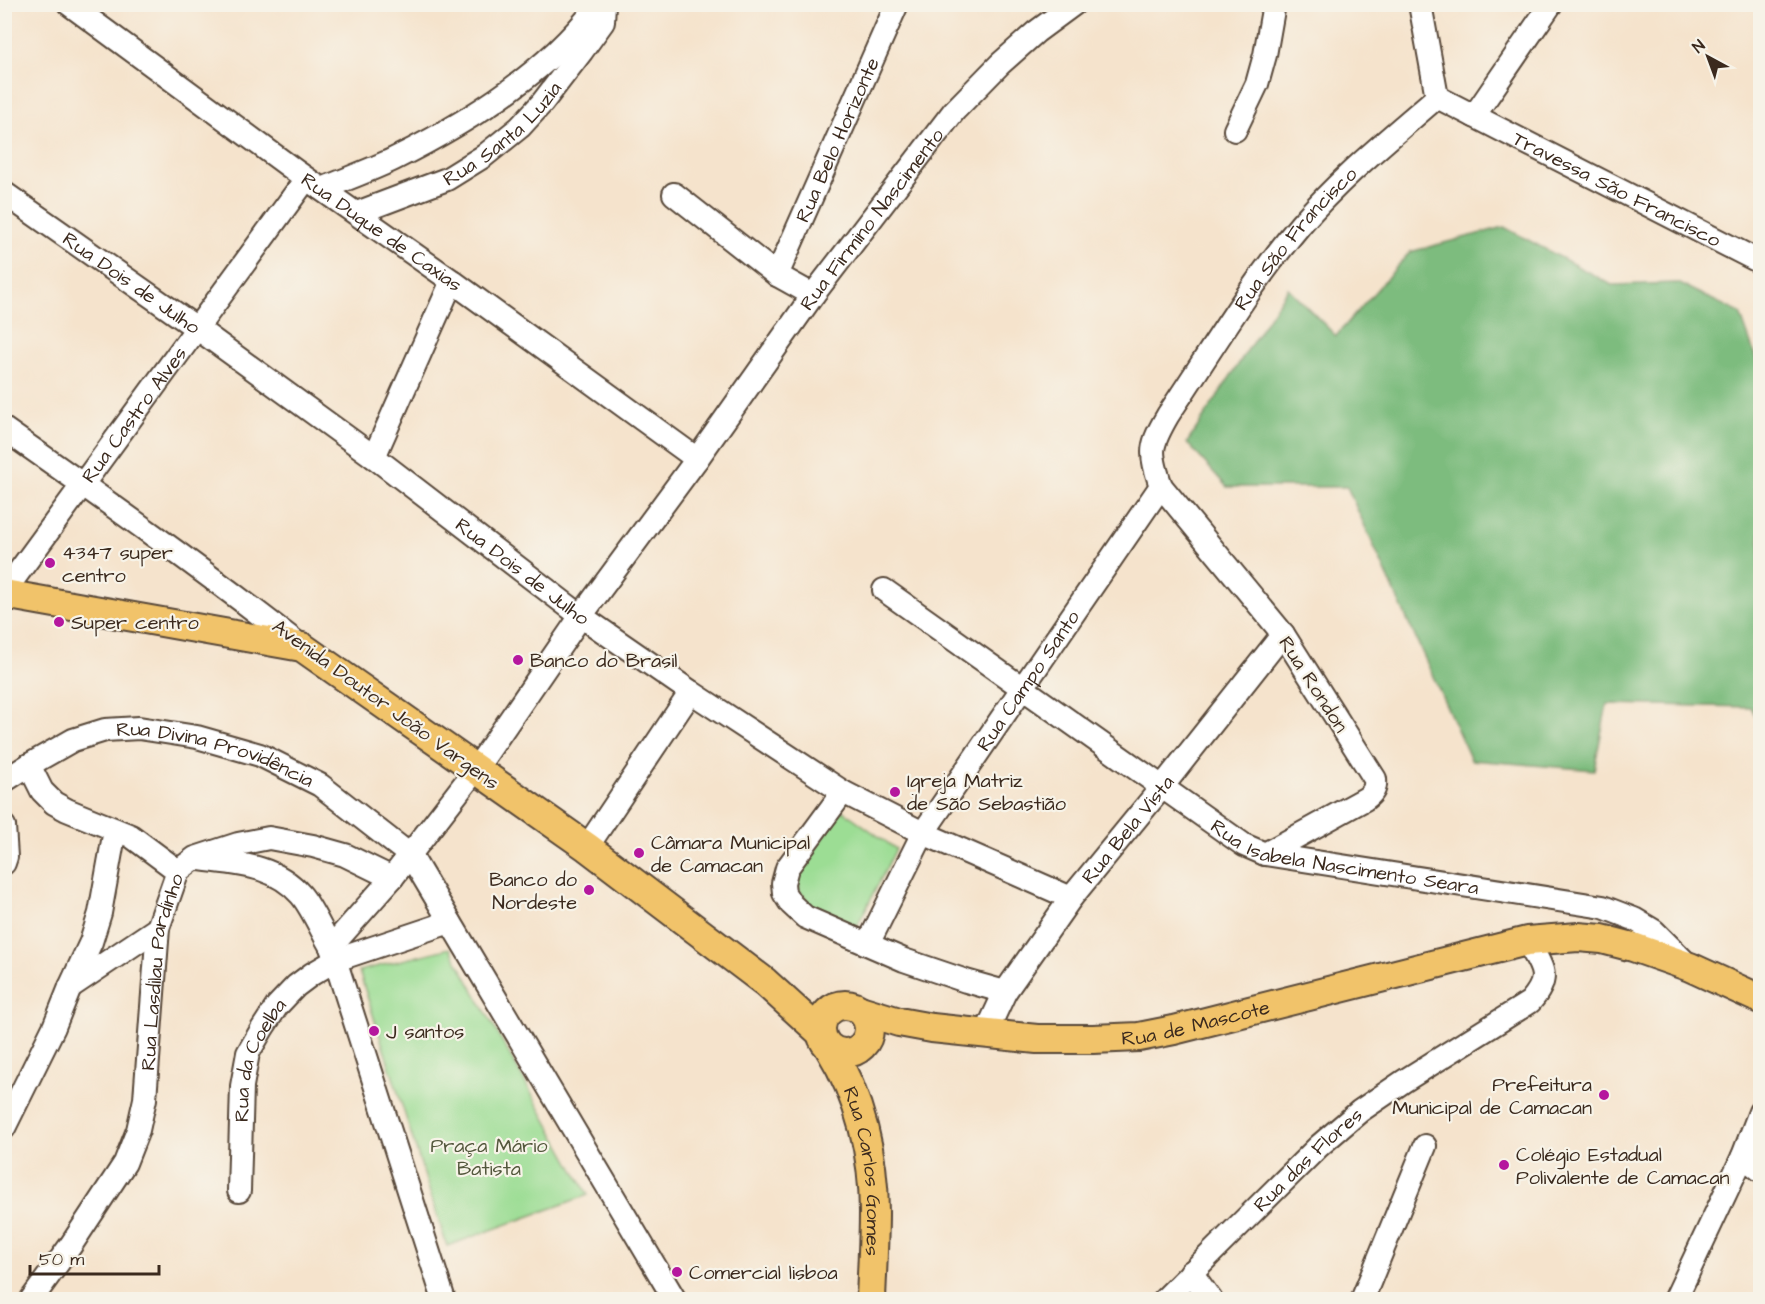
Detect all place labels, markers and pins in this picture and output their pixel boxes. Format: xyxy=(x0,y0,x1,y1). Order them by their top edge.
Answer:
place label: 4347 super centro xyxy=(62,539,173,590)
marker: 4347 super centro xyxy=(43,556,57,570)
place label: Super centro xyxy=(71,609,199,637)
marker: Super centro xyxy=(52,615,66,629)
place label: Banco do Brasil xyxy=(530,647,677,675)
marker: Banco do Brasil xyxy=(511,653,525,667)
place label: Igreja Matriz de São Sebastião xyxy=(907,767,1066,818)
marker: Igreja Matriz de São Sebastião xyxy=(888,785,902,799)
place label: Câmara Municipal de Camacan xyxy=(651,829,810,880)
marker: Câmara Municipal de Camacan xyxy=(632,846,646,860)
place label: Banco do Nordeste xyxy=(489,866,577,917)
marker: Banco do Nordeste xyxy=(582,883,596,897)
place label: J santos xyxy=(386,1018,464,1046)
marker: J santos xyxy=(367,1024,381,1038)
place label: Prefeitura Municipal de Camacan xyxy=(1392,1071,1592,1122)
marker: Prefeitura Municipal de Camacan xyxy=(1597,1088,1611,1102)
place label: Colégio Estadual Polivalente de Camacan xyxy=(1516,1141,1730,1192)
marker: Colégio Estadual Polivalente de Camacan xyxy=(1497,1158,1511,1172)
place label: Comercial lisboa xyxy=(689,1259,838,1287)
marker: Comercial lisboa xyxy=(670,1265,684,1279)

